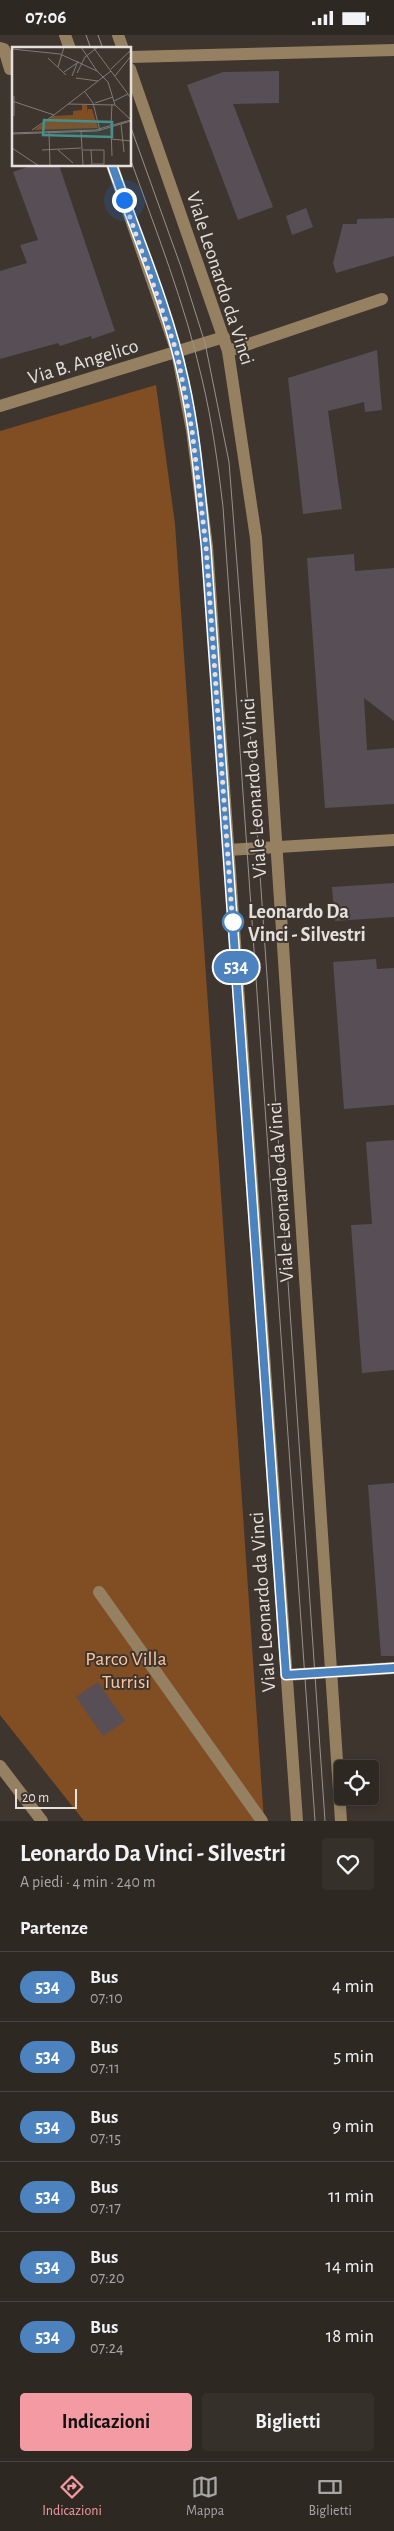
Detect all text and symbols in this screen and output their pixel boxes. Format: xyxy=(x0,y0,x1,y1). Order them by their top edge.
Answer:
text: 07:06 xyxy=(25,8,67,27)
inset map xyxy=(12,47,131,166)
your location xyxy=(112,188,137,213)
street label: Viale Leonardo da Vinci xyxy=(183,189,258,367)
street label: Via B. Angelico xyxy=(26,336,141,388)
street label: Viale Leonardo da Vinci xyxy=(238,697,270,879)
place label: Leonardo Da Vinci - Silvestri xyxy=(248,902,366,945)
marker: Leonardo Da Vinci - Silvestri xyxy=(222,911,244,933)
line badge: 534 xyxy=(207,951,265,983)
text: 534 xyxy=(224,958,248,976)
street label: Viale Leonardo da Vinci xyxy=(265,1101,297,1283)
street label: Viale Leonardo da Vinci xyxy=(247,1511,279,1693)
park label: Parco Villa Turrisi xyxy=(85,1649,167,1692)
map controls xyxy=(334,1760,379,1805)
button: locate xyxy=(334,1760,379,1805)
scale bar xyxy=(15,1786,78,1809)
text: 20 m xyxy=(22,1791,49,1805)
button: heart xyxy=(322,1838,374,1890)
text: Leonardo Da Vinci - Silvestri xyxy=(20,1842,286,1866)
text: A piedi · 4 min · 240 m xyxy=(20,1874,155,1890)
text: Partenze xyxy=(20,1919,88,1938)
text: Bus xyxy=(90,1968,118,1987)
text: 4 min xyxy=(332,1977,374,1996)
text: 534 xyxy=(35,1978,60,1996)
text: 07:10 xyxy=(90,1990,123,2006)
text: Bus xyxy=(90,2038,118,2057)
text: 5 min xyxy=(333,2047,374,2066)
text: 534 xyxy=(35,2048,60,2066)
text: 07:11 xyxy=(90,2060,120,2076)
text: Bus xyxy=(90,2108,118,2127)
text: 9 min xyxy=(332,2117,374,2136)
text: 534 xyxy=(35,2118,60,2136)
text: 07:15 xyxy=(90,2130,121,2146)
text: Bus xyxy=(90,2178,118,2197)
text: 11 min xyxy=(328,2187,374,2206)
text: 534 xyxy=(35,2188,60,2206)
text: 07:17 xyxy=(90,2200,121,2216)
text: Bus xyxy=(90,2248,118,2267)
text: 14 min xyxy=(326,2257,374,2276)
text: 534 xyxy=(35,2258,60,2276)
text: 07:20 xyxy=(90,2270,125,2286)
text: Bus xyxy=(90,2318,118,2337)
text: 18 min xyxy=(326,2327,374,2346)
text: 534 xyxy=(35,2328,60,2346)
text: 07:24 xyxy=(90,2340,124,2356)
button: Indicazioni xyxy=(20,2393,192,2451)
button: Biglietti xyxy=(202,2393,374,2451)
tab: Indicazioni xyxy=(42,2473,102,2520)
tab: Mappa xyxy=(186,2473,224,2520)
tab: Biglietti xyxy=(308,2473,352,2520)

